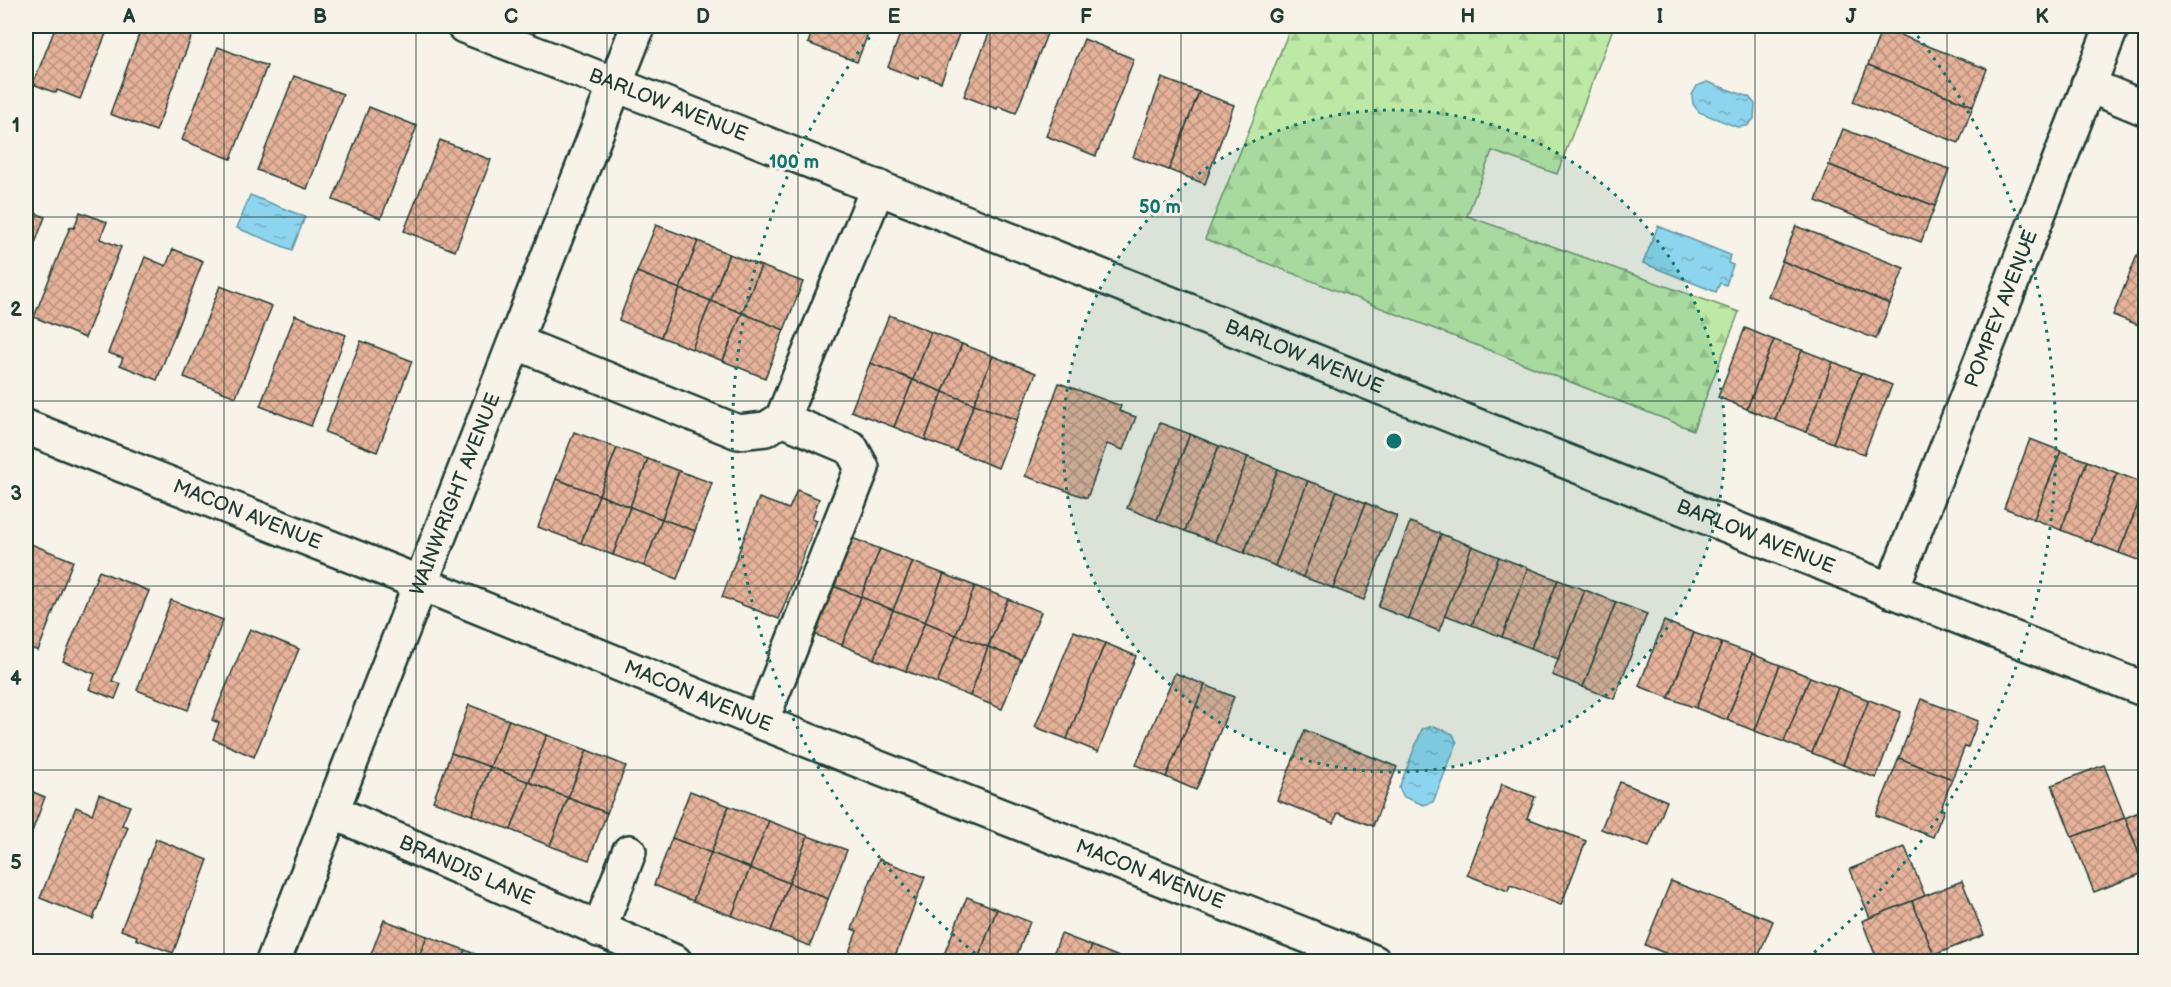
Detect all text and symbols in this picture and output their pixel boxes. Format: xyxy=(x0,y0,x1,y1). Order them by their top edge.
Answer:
text: A xyxy=(122,5,136,29)
text: B xyxy=(313,5,327,29)
text: C xyxy=(504,5,518,29)
text: D xyxy=(696,5,710,29)
text: E xyxy=(888,5,901,29)
text: F xyxy=(1080,5,1092,29)
text: G xyxy=(1270,5,1285,29)
text: H xyxy=(1461,5,1475,29)
text: I xyxy=(1657,5,1663,29)
text: J xyxy=(1846,5,1858,29)
text: K xyxy=(2035,5,2049,29)
street label: BARLOW AVENUE xyxy=(585,63,751,147)
text: 1 xyxy=(12,114,20,138)
text: 100 m xyxy=(769,152,819,173)
text: 50 m xyxy=(1139,197,1181,218)
street label: POMPEY AVENUE xyxy=(1960,227,2043,391)
text: 2 xyxy=(10,298,22,322)
street label: BARLOW AVENUE xyxy=(1221,315,1387,399)
street label: WAINWRIGHT AVENUE xyxy=(405,390,506,599)
centre of rings xyxy=(1384,431,1404,451)
street label: MACON AVENUE xyxy=(169,474,325,555)
text: 3 xyxy=(10,482,22,506)
street label: BARLOW AVENUE xyxy=(1673,495,1838,579)
street label: MACON AVENUE xyxy=(620,655,776,737)
text: 4 xyxy=(10,667,22,691)
street label: BRANDIS LANE xyxy=(395,830,538,911)
street label: MACON AVENUE xyxy=(1072,834,1228,914)
text: 5 xyxy=(10,851,22,875)

